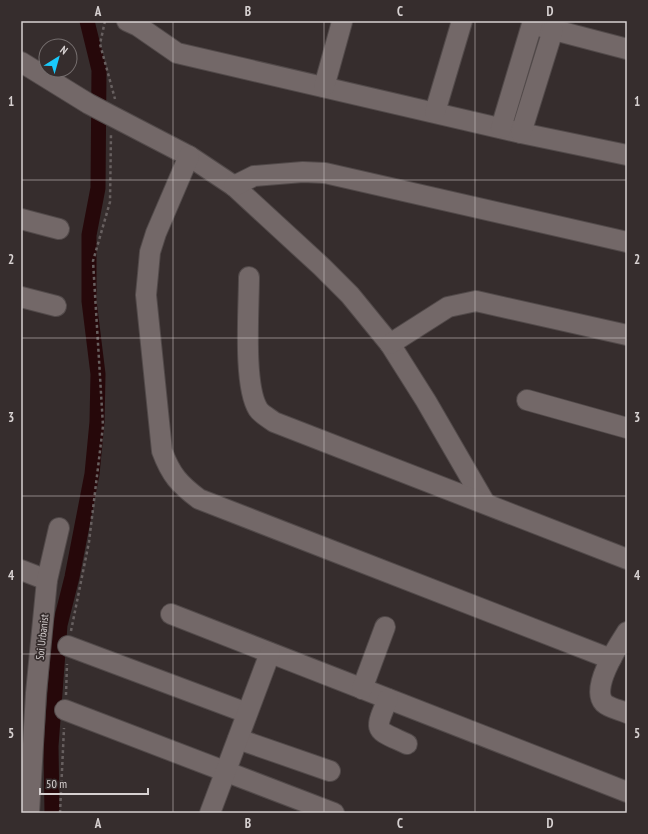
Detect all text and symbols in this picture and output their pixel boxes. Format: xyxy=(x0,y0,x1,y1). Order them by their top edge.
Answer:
text: A xyxy=(94,3,102,20)
text: B xyxy=(245,3,251,20)
text: C xyxy=(397,3,403,20)
text: D xyxy=(547,3,554,20)
north arrow xyxy=(38,38,78,78)
text: N xyxy=(57,43,71,57)
text: 1 xyxy=(8,93,14,110)
text: 1 xyxy=(634,93,640,110)
text: 2 xyxy=(8,251,14,268)
text: 2 xyxy=(634,251,640,268)
text: 3 xyxy=(8,409,14,426)
text: 3 xyxy=(634,409,640,426)
text: 4 xyxy=(8,567,15,584)
text: 4 xyxy=(634,567,641,584)
street label: Soi Urbanist xyxy=(33,613,51,661)
text: 5 xyxy=(8,725,14,742)
text: 5 xyxy=(634,725,640,742)
scale bar xyxy=(40,770,148,796)
text: 50 m xyxy=(46,776,67,791)
text: A xyxy=(94,815,102,832)
text: B xyxy=(245,815,251,832)
text: C xyxy=(397,815,403,832)
text: D xyxy=(547,815,554,832)

